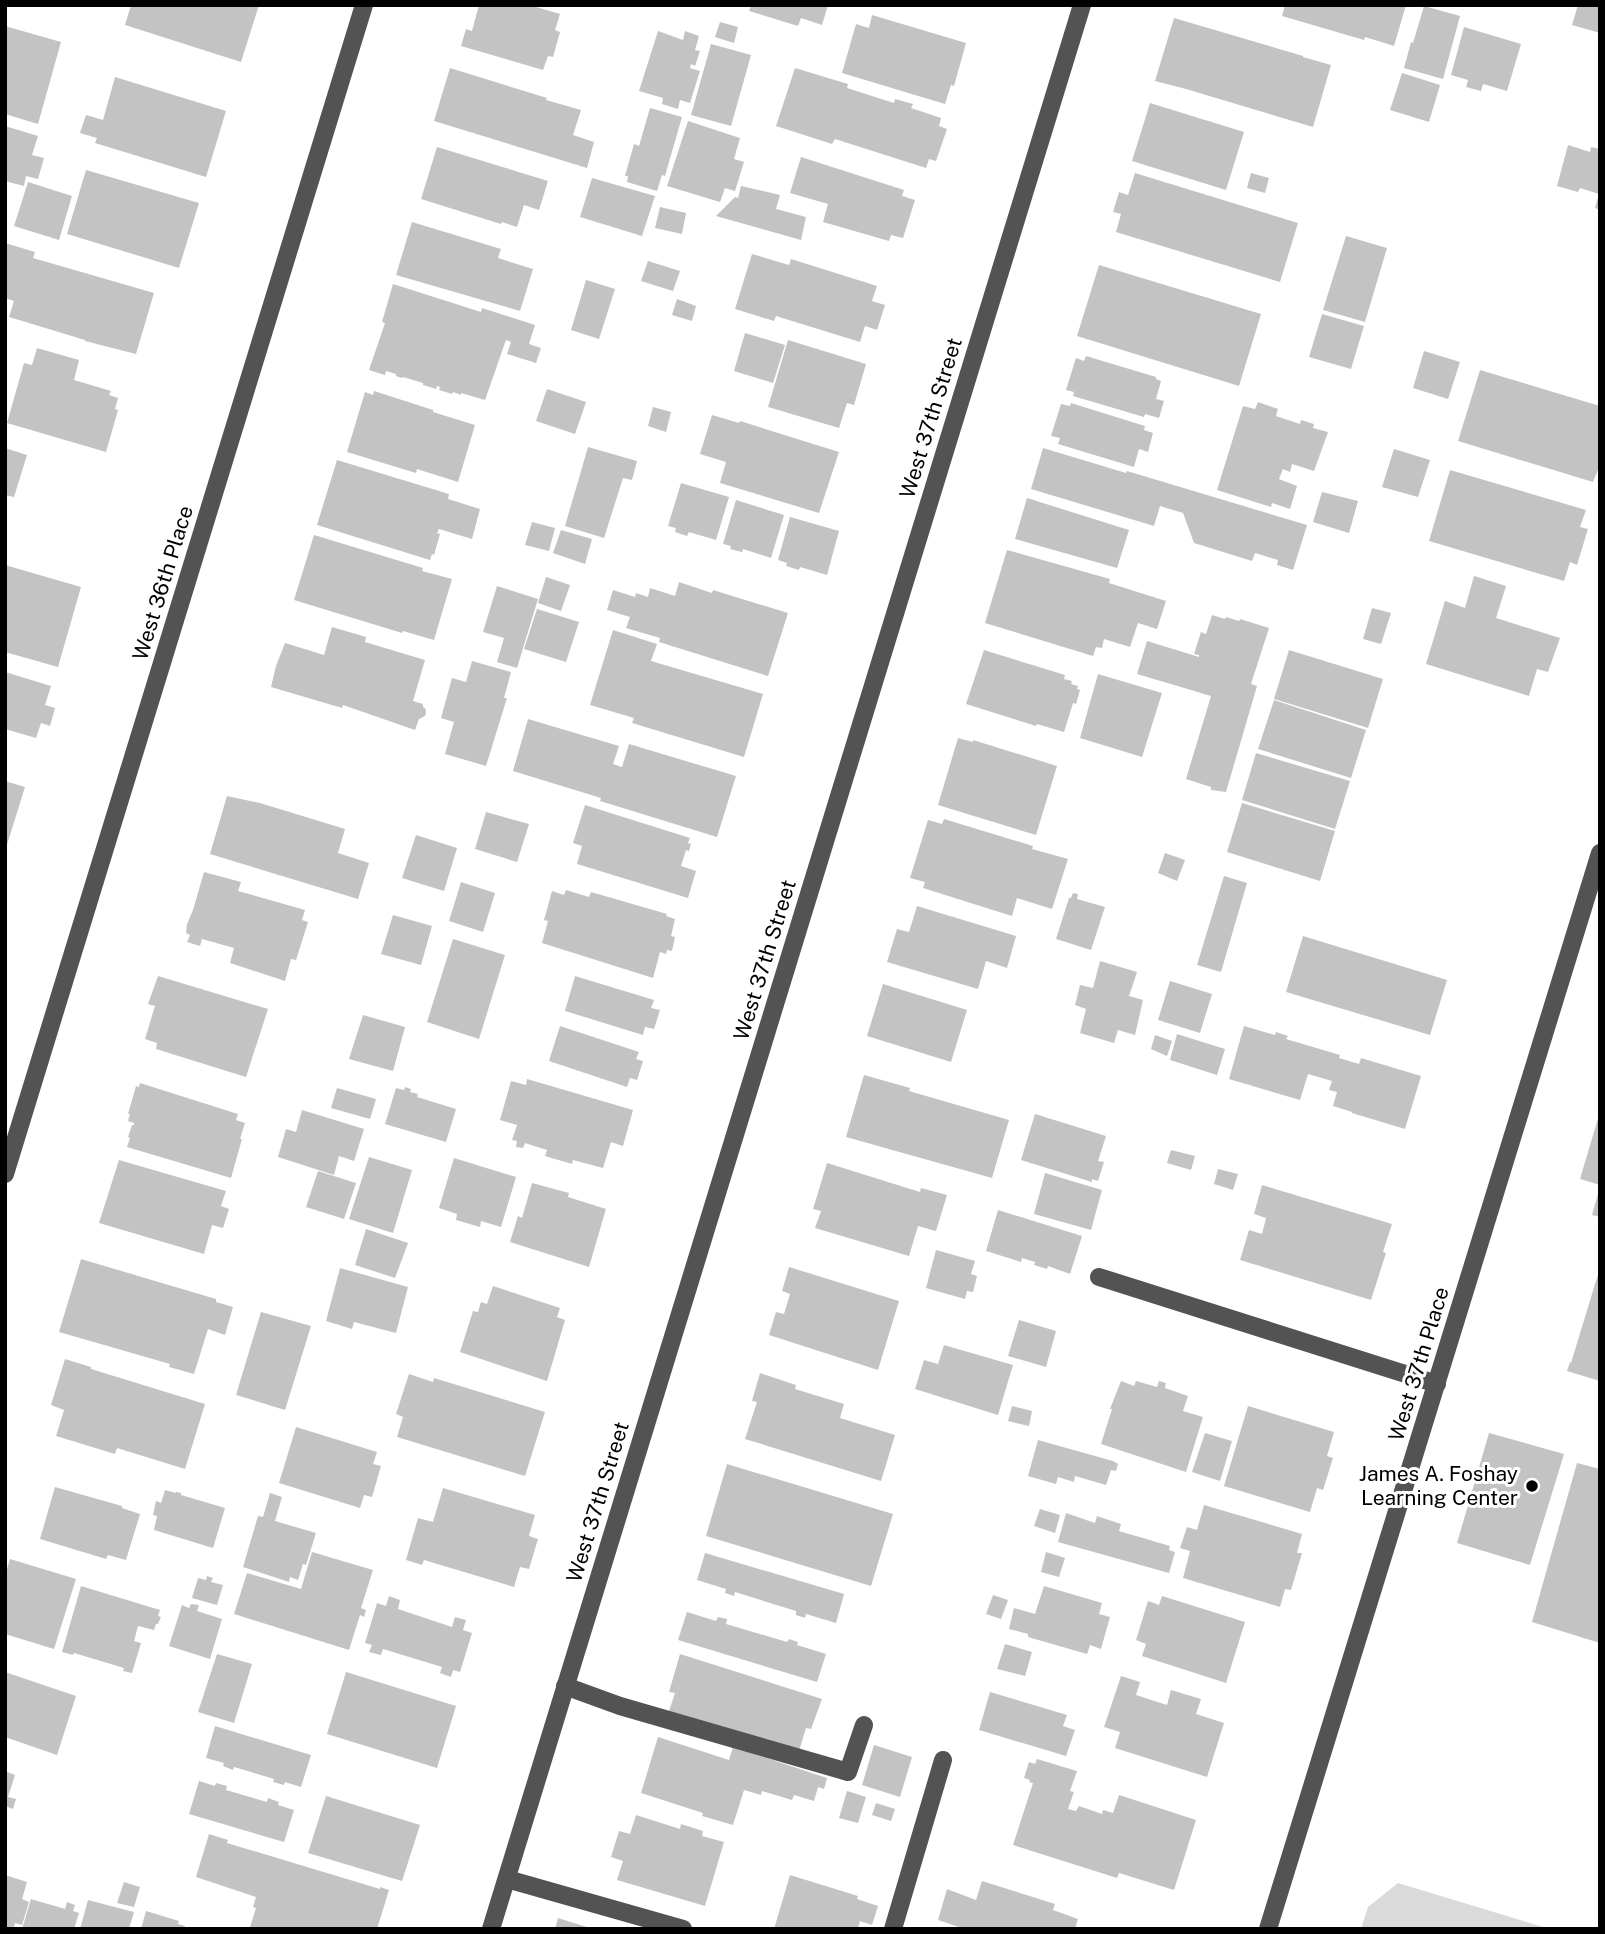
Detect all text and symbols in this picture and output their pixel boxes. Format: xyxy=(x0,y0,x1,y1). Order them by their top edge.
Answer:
street label: West 37th Street xyxy=(894,334,967,501)
street label: West 36th Place xyxy=(127,502,198,663)
street label: West 37th Street xyxy=(728,876,801,1043)
street label: West 37th Place xyxy=(1383,1284,1454,1444)
street label: West 37th Street xyxy=(561,1418,634,1585)
place label: James A. Foshay Learning Center xyxy=(1359,1461,1518,1510)
marker: James A. Foshay Learning Center xyxy=(1524,1478,1540,1494)

